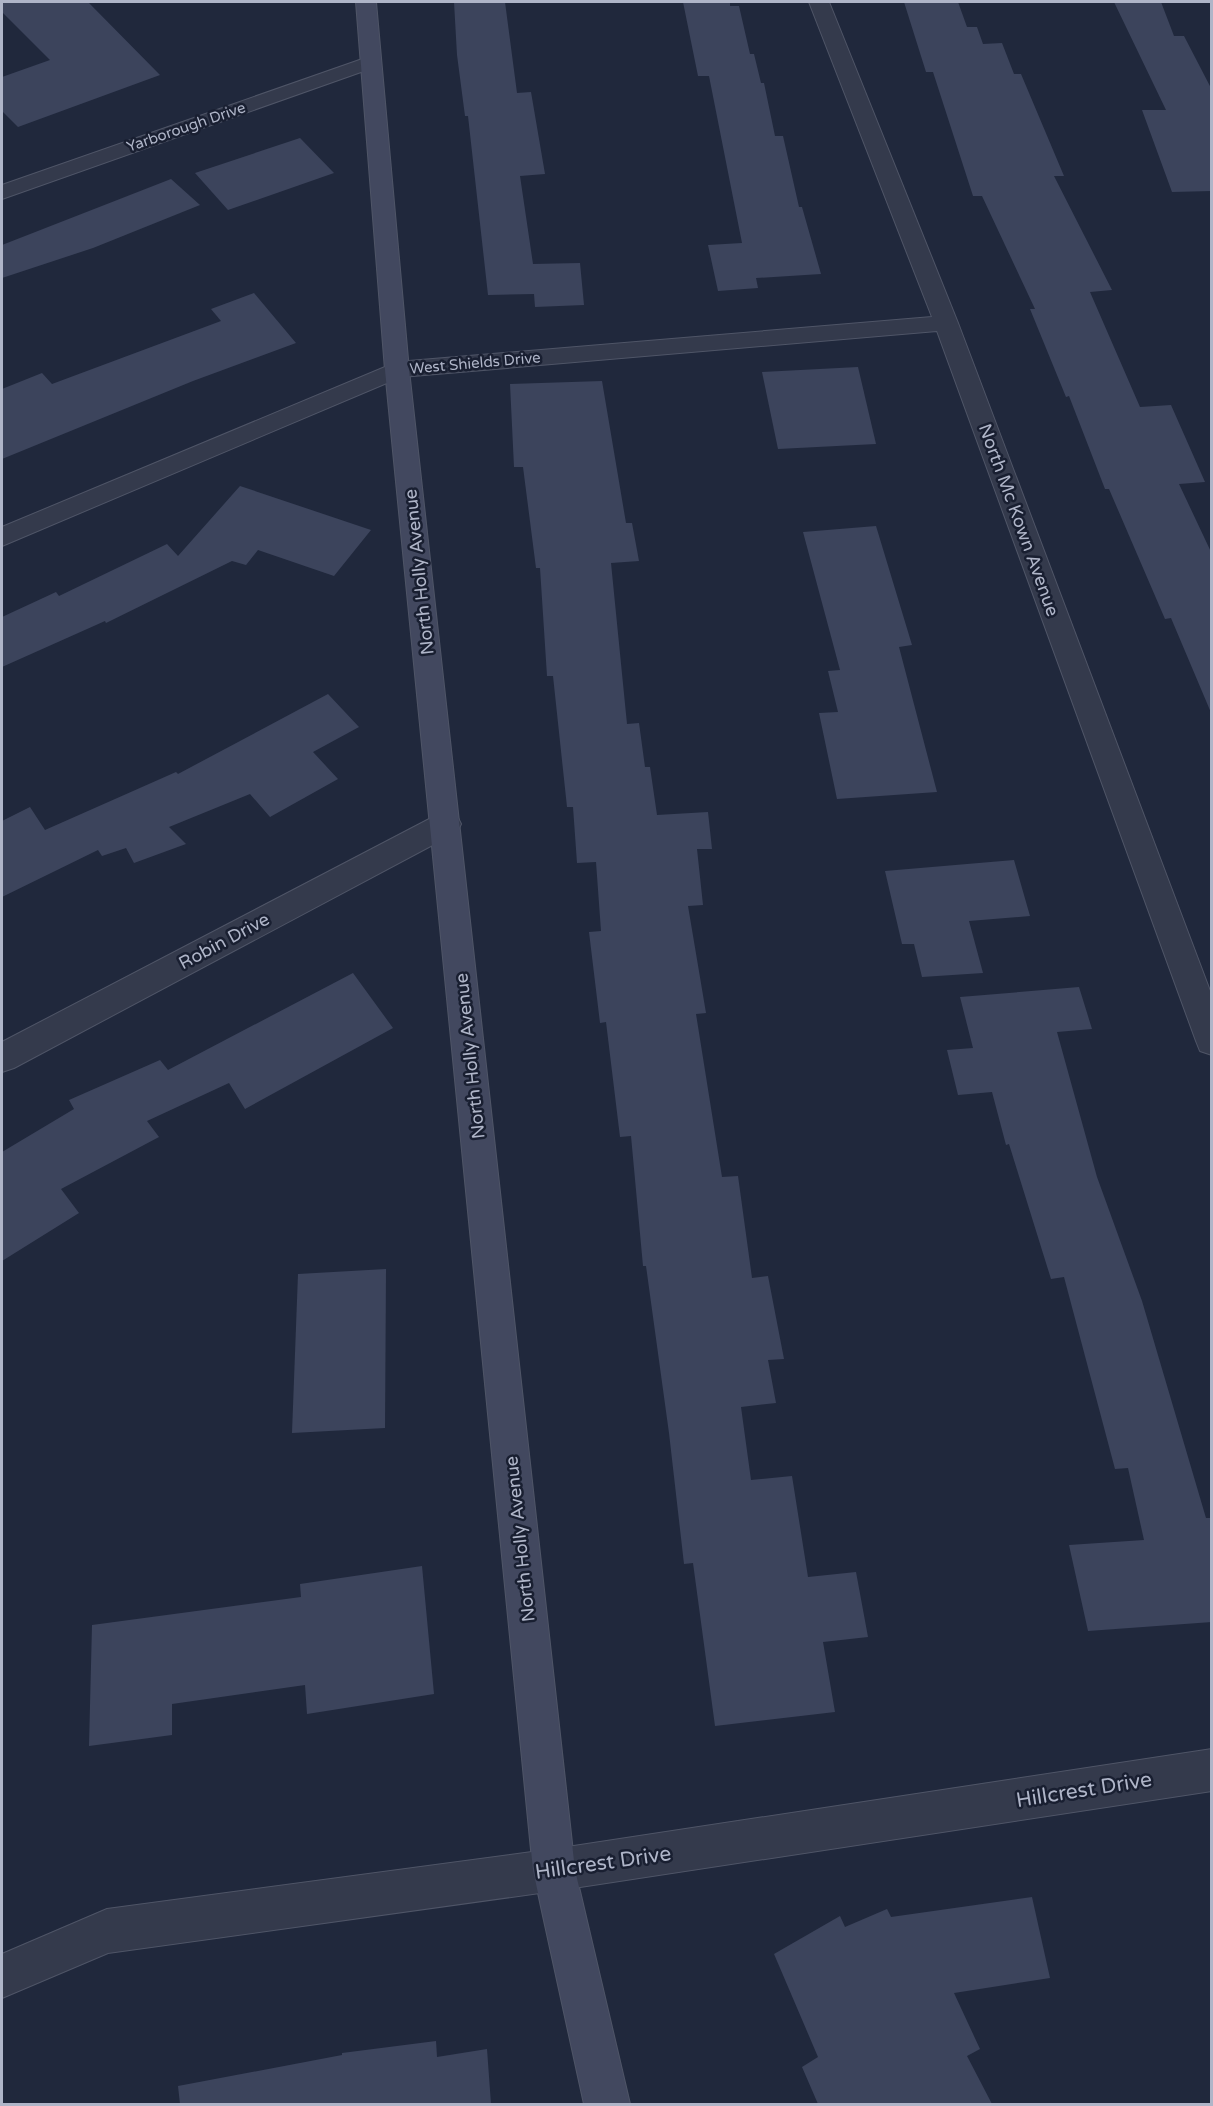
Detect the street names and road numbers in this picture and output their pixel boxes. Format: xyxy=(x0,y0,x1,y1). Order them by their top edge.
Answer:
street label: Yarborough Drive xyxy=(124,98,248,156)
street label: West Shields Drive xyxy=(409,348,541,378)
street label: North Mc Kown Avenue xyxy=(974,421,1064,619)
street label: North Holly Avenue xyxy=(399,488,439,656)
street label: Robin Drive xyxy=(175,908,273,974)
street label: North Holly Avenue xyxy=(450,972,490,1140)
street label: North Holly Avenue xyxy=(500,1455,540,1623)
street label: Hillcrest Drive xyxy=(1014,1767,1154,1813)
street label: Hillcrest Drive xyxy=(533,1841,673,1885)

